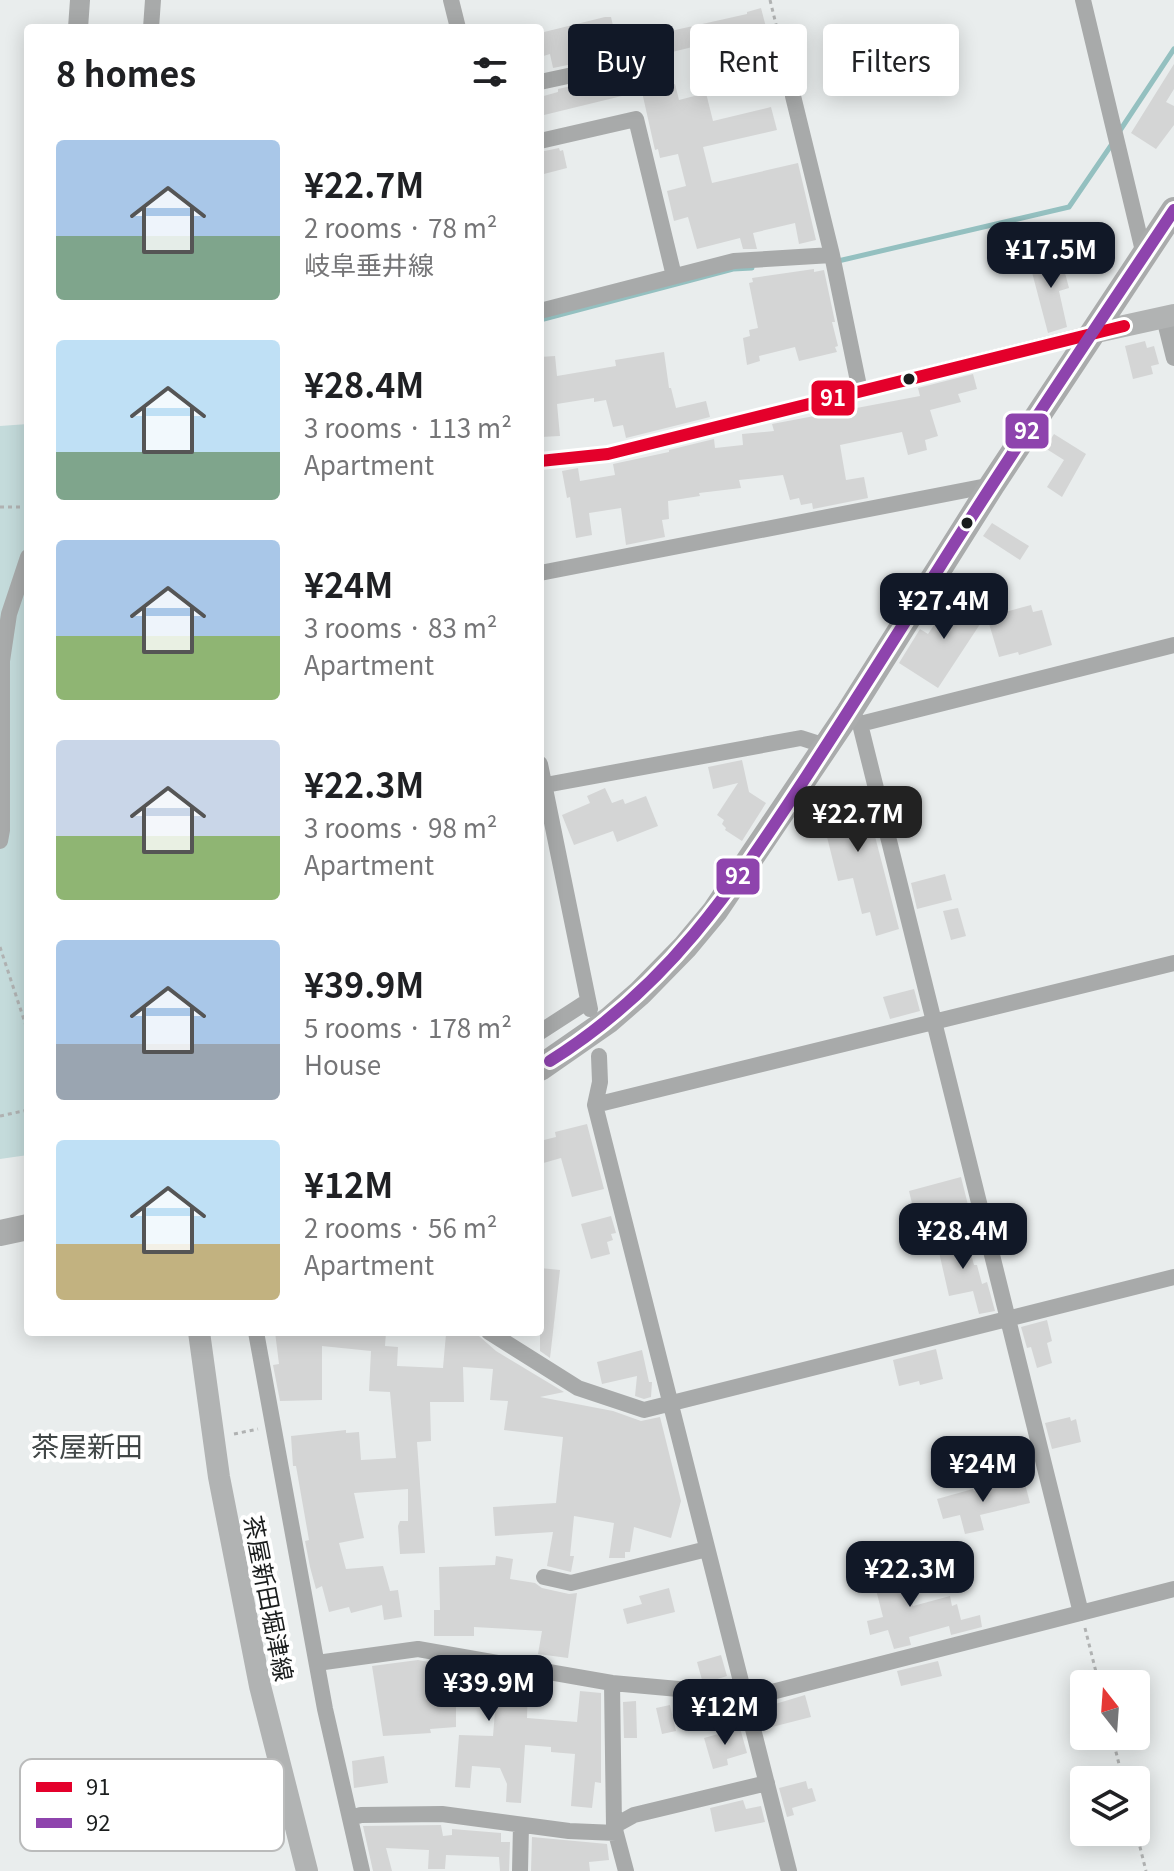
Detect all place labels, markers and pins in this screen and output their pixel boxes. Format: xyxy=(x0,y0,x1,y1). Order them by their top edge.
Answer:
pin: ¥17.5M xyxy=(986,222,1116,290)
unlabelled marker xyxy=(901,371,917,387)
unlabelled marker xyxy=(959,515,975,531)
pin: ¥27.4M xyxy=(879,573,1009,641)
pin: ¥22.7M xyxy=(793,786,923,854)
pin: ¥28.4M xyxy=(898,1203,1028,1271)
pin: ¥24M xyxy=(936,1436,1030,1504)
pin: ¥22.3M xyxy=(845,1541,975,1609)
pin: ¥39.9M xyxy=(424,1655,554,1723)
pin: ¥12M xyxy=(678,1679,772,1747)

